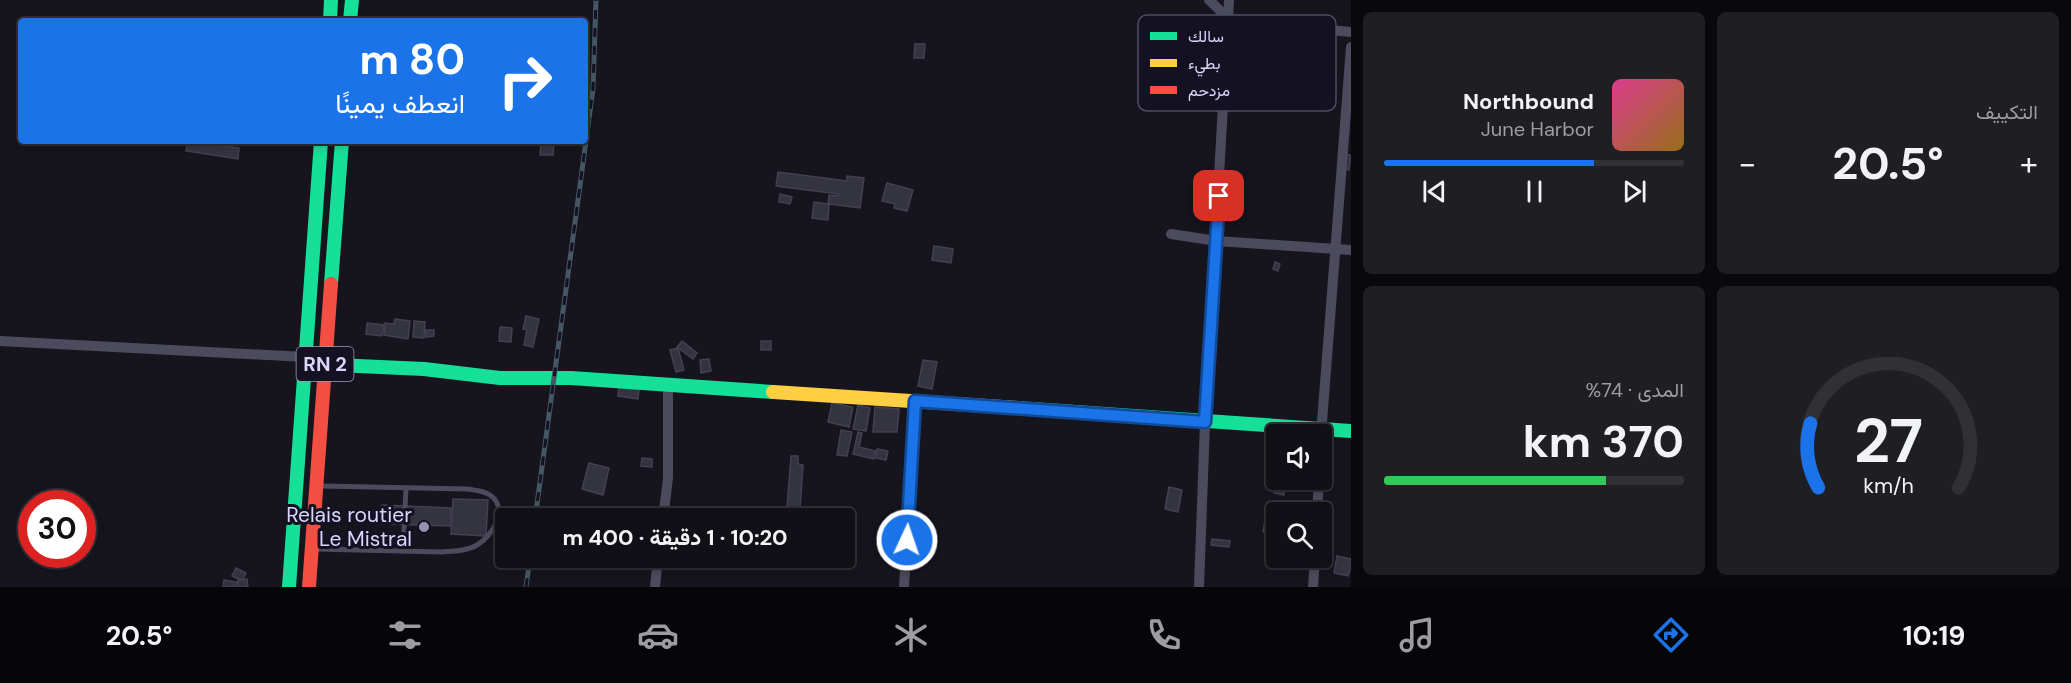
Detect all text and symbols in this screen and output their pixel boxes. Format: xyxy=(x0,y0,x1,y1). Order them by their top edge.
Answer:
legend xyxy=(1138,15,1336,111)
text: سالك xyxy=(1188,26,1224,47)
text: 80 m xyxy=(359,32,465,87)
icon: right xyxy=(486,42,564,120)
text: بطيء xyxy=(1188,53,1220,77)
text: مزدحم xyxy=(1188,80,1230,101)
text: انعطف يمينًا xyxy=(335,86,465,121)
text: Northbound xyxy=(1463,87,1594,116)
text: التكييف xyxy=(1976,99,2038,125)
text: June Harbor xyxy=(1481,116,1594,142)
text: 20.5° xyxy=(1832,134,1944,193)
text: − xyxy=(1738,142,1756,185)
text: + xyxy=(2020,142,2038,185)
pin xyxy=(1193,170,1244,221)
icon: previous xyxy=(1418,175,1451,208)
icon: pause xyxy=(1518,175,1551,208)
icon: next xyxy=(1618,175,1651,208)
icon: arrive xyxy=(1202,179,1235,212)
road number: RN 2 xyxy=(296,347,354,381)
text: المدى · 74% xyxy=(1585,377,1684,403)
text: 27 xyxy=(1853,400,1923,481)
text: 370 km xyxy=(1523,412,1684,471)
map controls xyxy=(1266,424,1332,568)
button: sound xyxy=(1266,424,1332,490)
text: km/h xyxy=(1863,472,1913,500)
speed limit sign: 30 xyxy=(18,490,96,568)
place label: Relais routier Le Mistral xyxy=(286,501,412,553)
button: search xyxy=(1266,502,1332,568)
position arrow xyxy=(875,508,939,572)
marker: Relais routier Le Mistral xyxy=(417,520,431,534)
text: 10:20 · 1 دقيقة · 400 m xyxy=(562,523,788,552)
icon: filters xyxy=(384,614,426,656)
icon: car xyxy=(637,614,679,656)
icon: climate xyxy=(890,614,932,656)
icon: phone xyxy=(1143,614,1185,656)
icon: music xyxy=(1396,614,1438,656)
icon: directions xyxy=(1650,614,1692,656)
text: 20.5° xyxy=(106,618,172,653)
text: 10:19 xyxy=(1903,618,1965,653)

